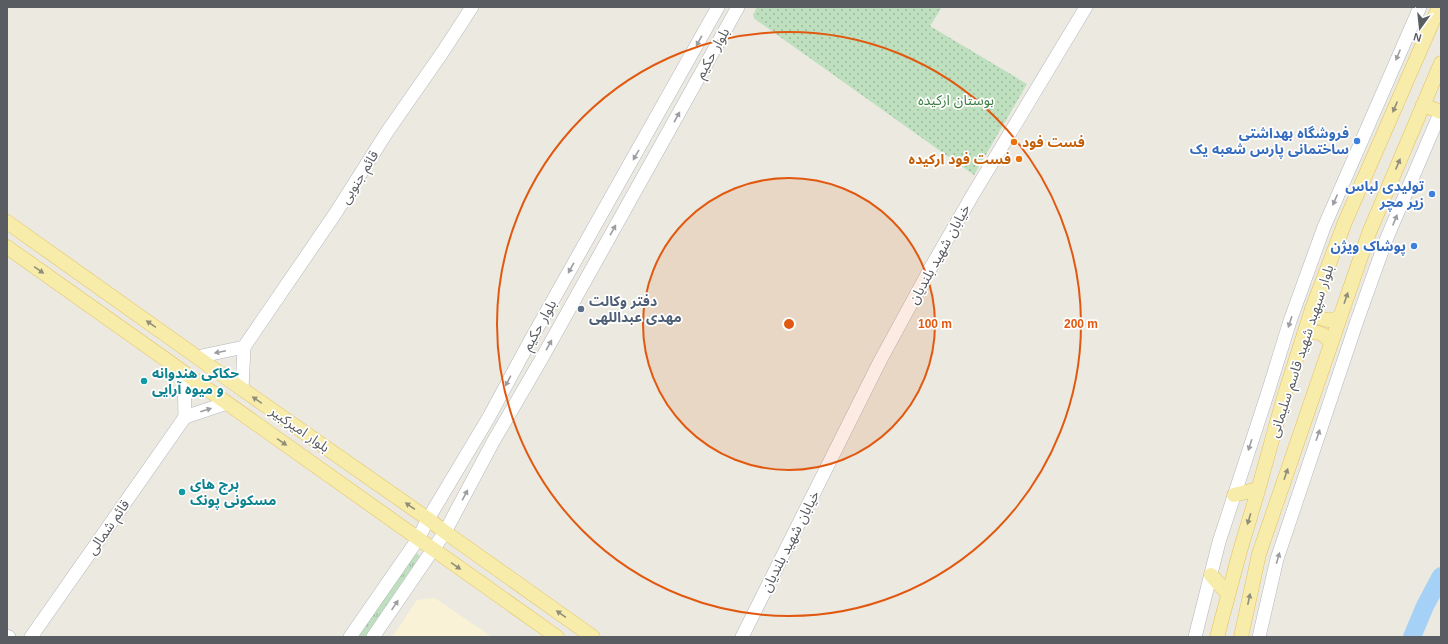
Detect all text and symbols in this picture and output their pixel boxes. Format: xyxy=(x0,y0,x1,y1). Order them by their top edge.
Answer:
north arrow xyxy=(1400,8,1440,48)
street label: بلوار حکیم xyxy=(692,25,735,83)
text: N xyxy=(1412,31,1423,44)
one-way arrow xyxy=(696,35,703,47)
one-way arrow xyxy=(1395,50,1401,61)
park label: بوستان ارکیده xyxy=(918,92,994,109)
one-way arrow xyxy=(1392,101,1398,112)
one-way arrow xyxy=(673,111,680,123)
place label: فروشگاه بهداشتی ساختمانی پارس شعبه یک xyxy=(1190,125,1349,159)
place label: فست فود xyxy=(1022,134,1085,150)
marker: فروشگاه بهداشتی ساختمانی پارس شعبه یک xyxy=(1352,136,1362,146)
marker: فست فود xyxy=(1009,137,1019,147)
street label: قائم جنوبی xyxy=(336,147,384,208)
one-way arrow xyxy=(632,149,639,161)
place label: فست فود ارکیده xyxy=(909,151,1011,168)
marker: فست فود ارکیده xyxy=(1014,154,1024,164)
one-way arrow xyxy=(1395,159,1401,170)
place label: تولیدی لباس زیر مچر xyxy=(1345,178,1424,212)
marker: تولیدی لباس زیر مچر xyxy=(1427,189,1437,199)
one-way arrow xyxy=(1332,194,1338,206)
street label: خیابان شهید بلندیان xyxy=(905,201,974,307)
one-way arrow xyxy=(1392,214,1398,226)
one-way arrow xyxy=(609,224,616,236)
place label: پوشاک ویژن xyxy=(1331,238,1406,256)
marker: پوشاک ویژن xyxy=(1409,241,1419,251)
one-way arrow xyxy=(568,262,575,273)
street label: بلوار سپهبد شهید قاسم سلیمانی xyxy=(1265,262,1339,440)
one-way arrow xyxy=(34,266,44,274)
one-way arrow xyxy=(1344,292,1350,304)
place label: دفتر وکالت مهدی عبداللهی xyxy=(589,293,682,325)
street label: بلوار حکیم xyxy=(519,297,562,355)
marker: دفتر وکالت مهدی عبداللهی xyxy=(576,304,586,314)
one-way arrow xyxy=(1287,316,1293,328)
centre of rings xyxy=(782,317,796,331)
text: 100 m xyxy=(918,317,952,331)
text: 200 m xyxy=(1064,317,1098,331)
one-way arrow xyxy=(146,320,156,328)
one-way arrow xyxy=(546,339,552,351)
one-way arrow xyxy=(214,349,227,355)
place label: حکاکی هندوانه و میوه آرایی xyxy=(152,365,239,398)
one-way arrow xyxy=(505,375,512,387)
marker: حکاکی هندوانه و میوه آرایی xyxy=(139,376,149,386)
one-way arrow xyxy=(252,396,262,404)
street label: بلوار امیرکبیر xyxy=(266,402,333,456)
one-way arrow xyxy=(200,407,212,413)
one-way arrow xyxy=(1315,428,1321,440)
one-way arrow xyxy=(276,438,287,446)
one-way arrow xyxy=(1247,440,1253,452)
one-way arrow xyxy=(1284,468,1290,480)
place label: برج های مسکونی پونک xyxy=(190,476,277,510)
marker: برج های مسکونی پونک xyxy=(177,487,187,497)
street label: خیابان شهید بلندیان xyxy=(758,488,823,595)
one-way arrow xyxy=(461,489,468,501)
street label: قائم شمالی xyxy=(83,497,135,559)
one-way arrow xyxy=(404,502,415,510)
one-way arrow xyxy=(1246,513,1252,525)
one-way arrow xyxy=(1275,552,1281,564)
one-way arrow xyxy=(451,562,462,570)
one-way arrow xyxy=(1247,593,1253,605)
one-way arrow xyxy=(392,599,399,611)
one-way arrow xyxy=(555,610,566,618)

